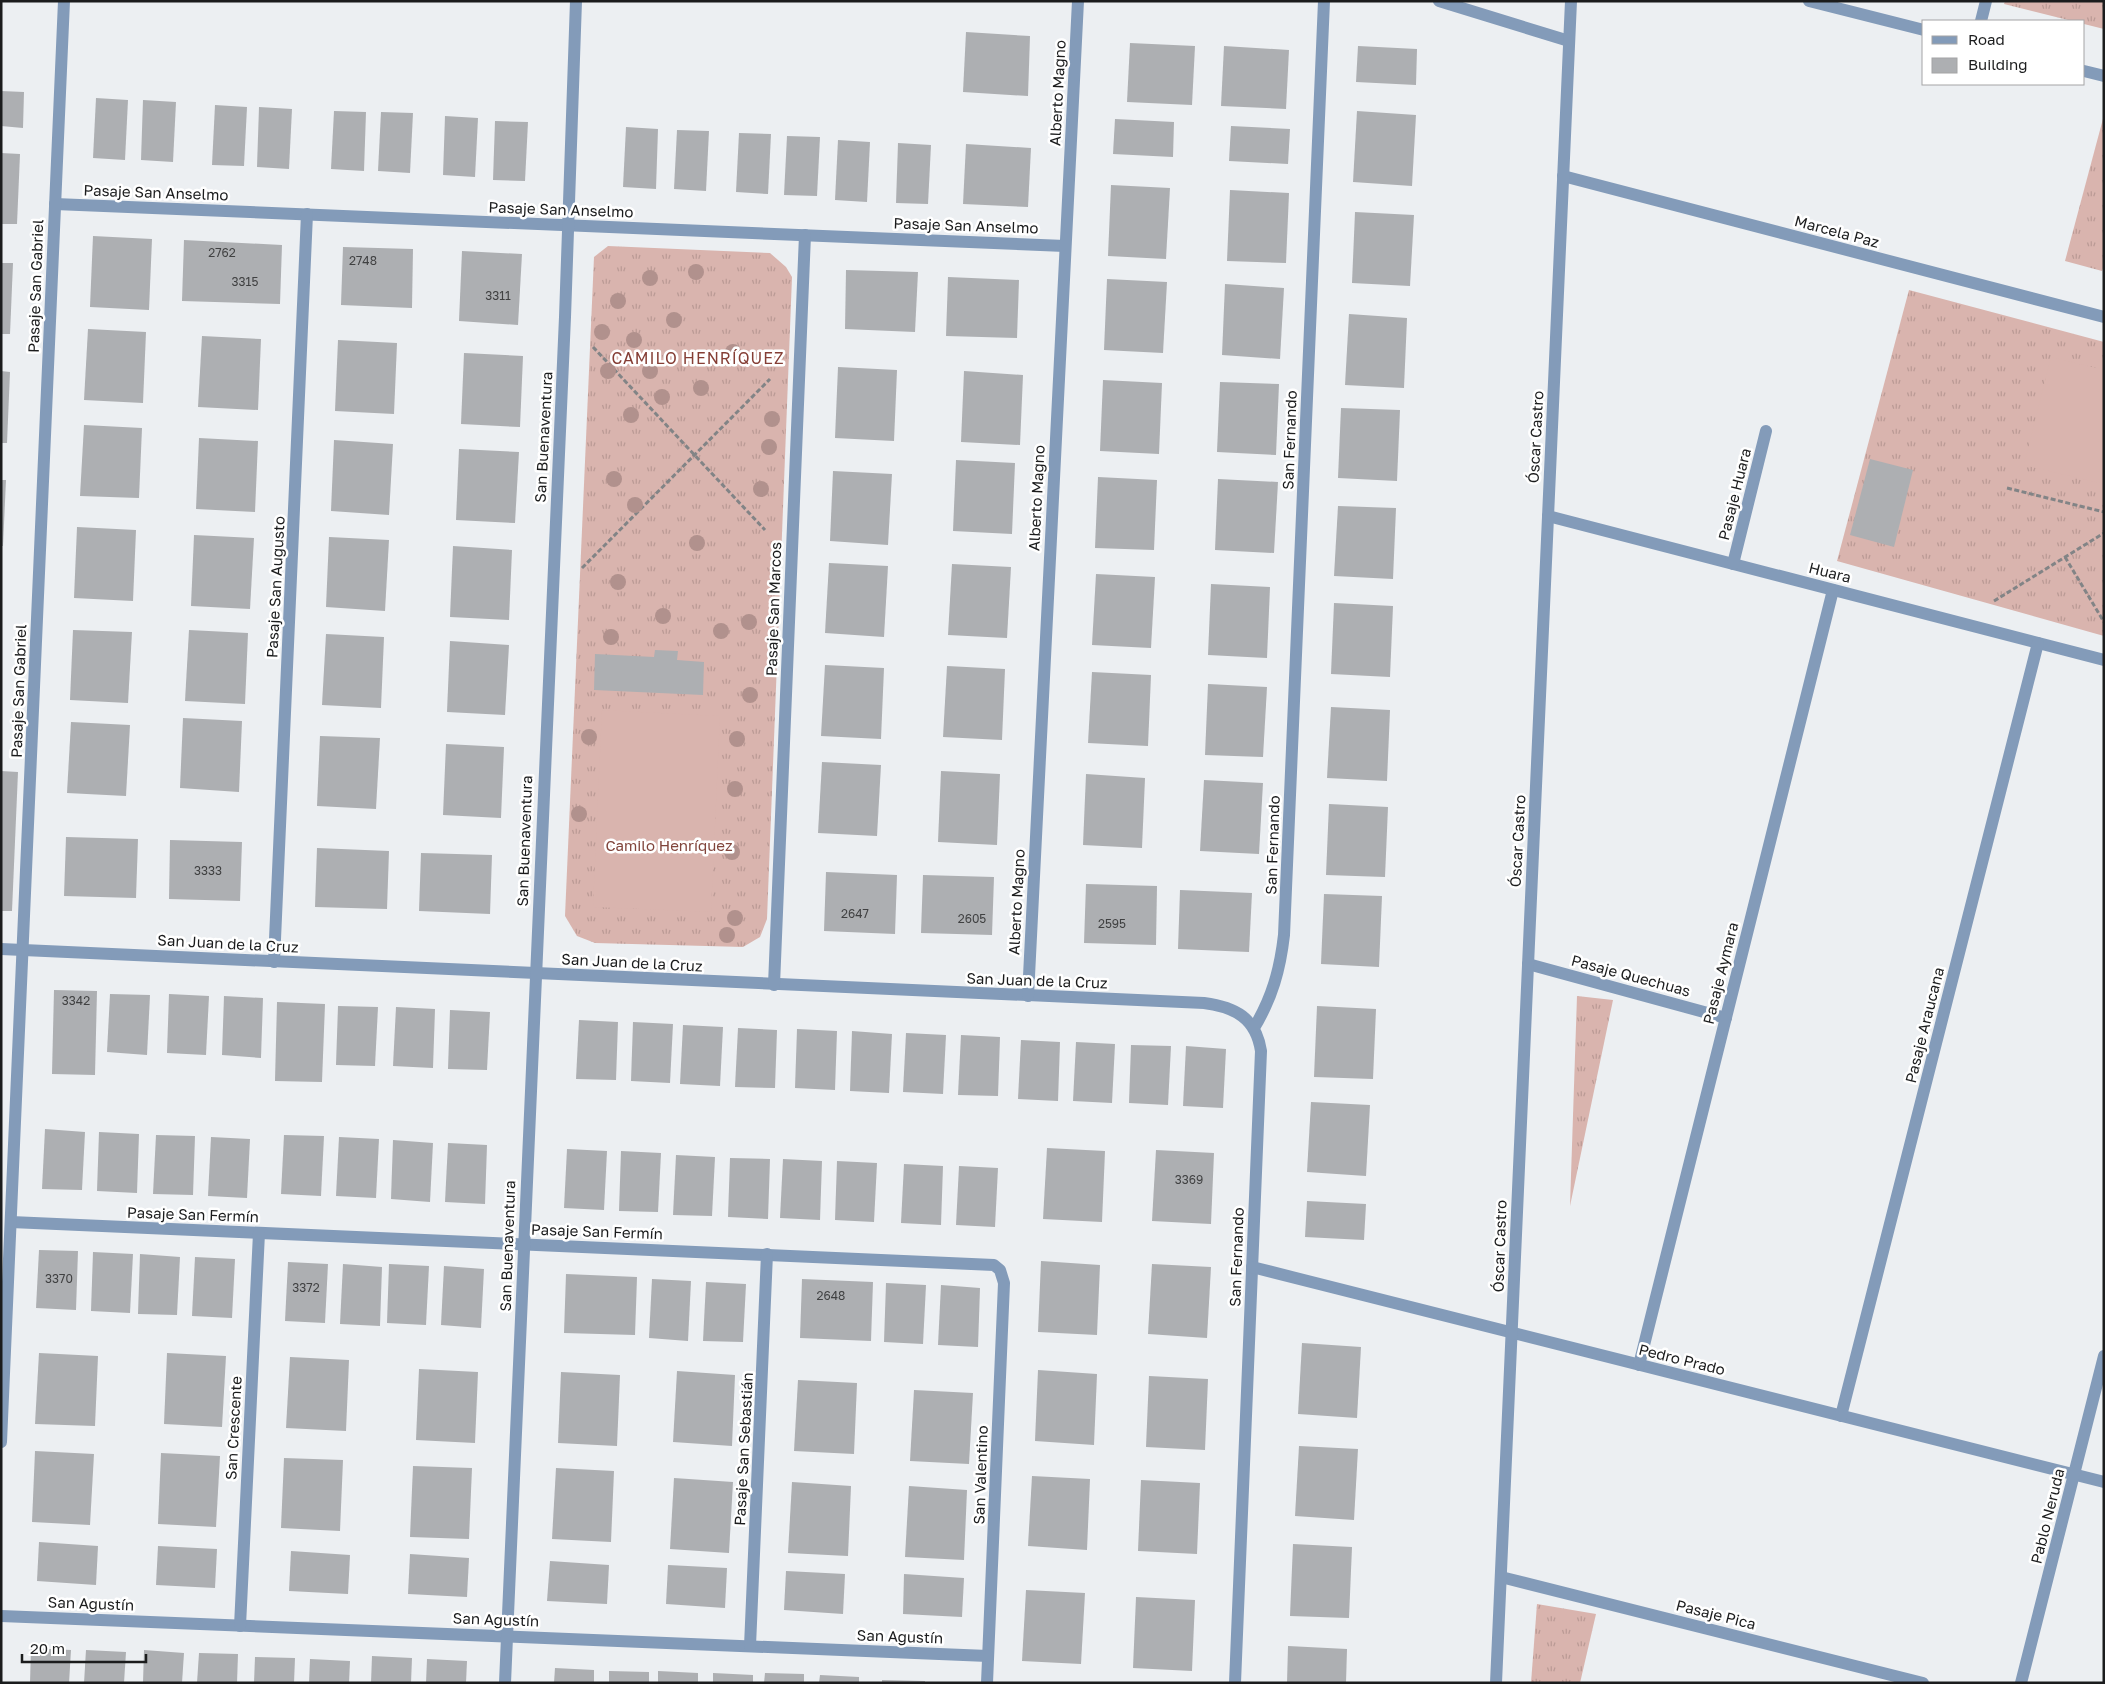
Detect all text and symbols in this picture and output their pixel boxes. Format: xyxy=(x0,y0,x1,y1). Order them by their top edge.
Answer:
legend xyxy=(1922,20,2085,85)
text: Road xyxy=(1968,30,2005,48)
street label: Alberto Magno xyxy=(1045,40,1069,146)
text: Building xyxy=(1968,55,2028,73)
street label: Pasaje San Anselmo xyxy=(83,180,229,204)
street label: Pasaje San Anselmo xyxy=(488,197,634,221)
street label: Marcela Paz xyxy=(1793,211,1882,251)
street label: Pasaje San Anselmo xyxy=(893,213,1039,237)
street label: Pasaje San Gabriel xyxy=(24,219,46,353)
house number: 2762 xyxy=(208,245,236,260)
house number: 2748 xyxy=(349,253,377,268)
house number: 3315 xyxy=(232,274,258,289)
house number: 3311 xyxy=(485,288,511,303)
district label: CAMILO HENRÍQUEZ xyxy=(611,348,785,368)
street label: San Buenaventura xyxy=(531,371,555,503)
street label: San Fernando xyxy=(1278,390,1300,490)
street label: Óscar Castro xyxy=(1524,390,1546,484)
street label: Alberto Magno xyxy=(1024,445,1048,551)
street label: Pasaje Huara xyxy=(1714,446,1754,542)
street label: Pasaje San Augusto xyxy=(262,516,288,658)
street label: Pasaje San Marcos xyxy=(762,542,784,676)
street label: Huara xyxy=(1807,558,1853,586)
street label: Pasaje San Gabriel xyxy=(7,624,29,758)
street label: San Buenaventura xyxy=(513,775,535,907)
street label: Óscar Castro xyxy=(1506,794,1528,888)
street label: San Fernando xyxy=(1261,795,1283,895)
park label: Camilo Henríquez xyxy=(605,836,733,854)
street label: Alberto Magno xyxy=(1004,849,1028,955)
house number: 3333 xyxy=(194,863,222,878)
house number: 2647 xyxy=(841,906,869,921)
house number: 2605 xyxy=(958,911,986,926)
house number: 2595 xyxy=(1098,916,1126,931)
street label: Pasaje Aymara xyxy=(1699,920,1741,1026)
street label: San Juan de la Cruz xyxy=(157,930,299,956)
street label: San Juan de la Cruz xyxy=(561,949,703,975)
street label: Pasaje Quechuas xyxy=(1569,950,1693,1000)
street label: Pasaje Araucana xyxy=(1901,965,1947,1085)
street label: San Juan de la Cruz xyxy=(966,969,1108,991)
house number: 3342 xyxy=(62,993,90,1008)
house number: 3369 xyxy=(1175,1172,1203,1187)
street label: San Buenaventura xyxy=(496,1180,518,1312)
street label: Óscar Castro xyxy=(1488,1199,1510,1293)
street label: Pasaje San Fermín xyxy=(127,1203,259,1225)
street label: San Fernando xyxy=(1225,1207,1247,1307)
street label: Pasaje San Fermín xyxy=(531,1220,663,1242)
house number: 3370 xyxy=(45,1271,73,1286)
house number: 3372 xyxy=(292,1280,320,1295)
house number: 2648 xyxy=(817,1288,845,1303)
street label: Pedro Prado xyxy=(1637,1340,1727,1378)
street label: Pasaje San Sebastián xyxy=(730,1372,756,1526)
street label: San Crescente xyxy=(221,1375,245,1481)
street label: San Valentino xyxy=(969,1425,991,1525)
street label: Pablo Neruda xyxy=(2026,1467,2068,1565)
street label: San Agustín xyxy=(47,1592,135,1614)
street label: Pasaje Pica xyxy=(1674,1595,1758,1633)
street label: San Agustín xyxy=(452,1608,540,1630)
street label: San Agustín xyxy=(856,1625,944,1647)
scale bar xyxy=(22,1632,146,1664)
text: 20 m xyxy=(30,1639,65,1657)

